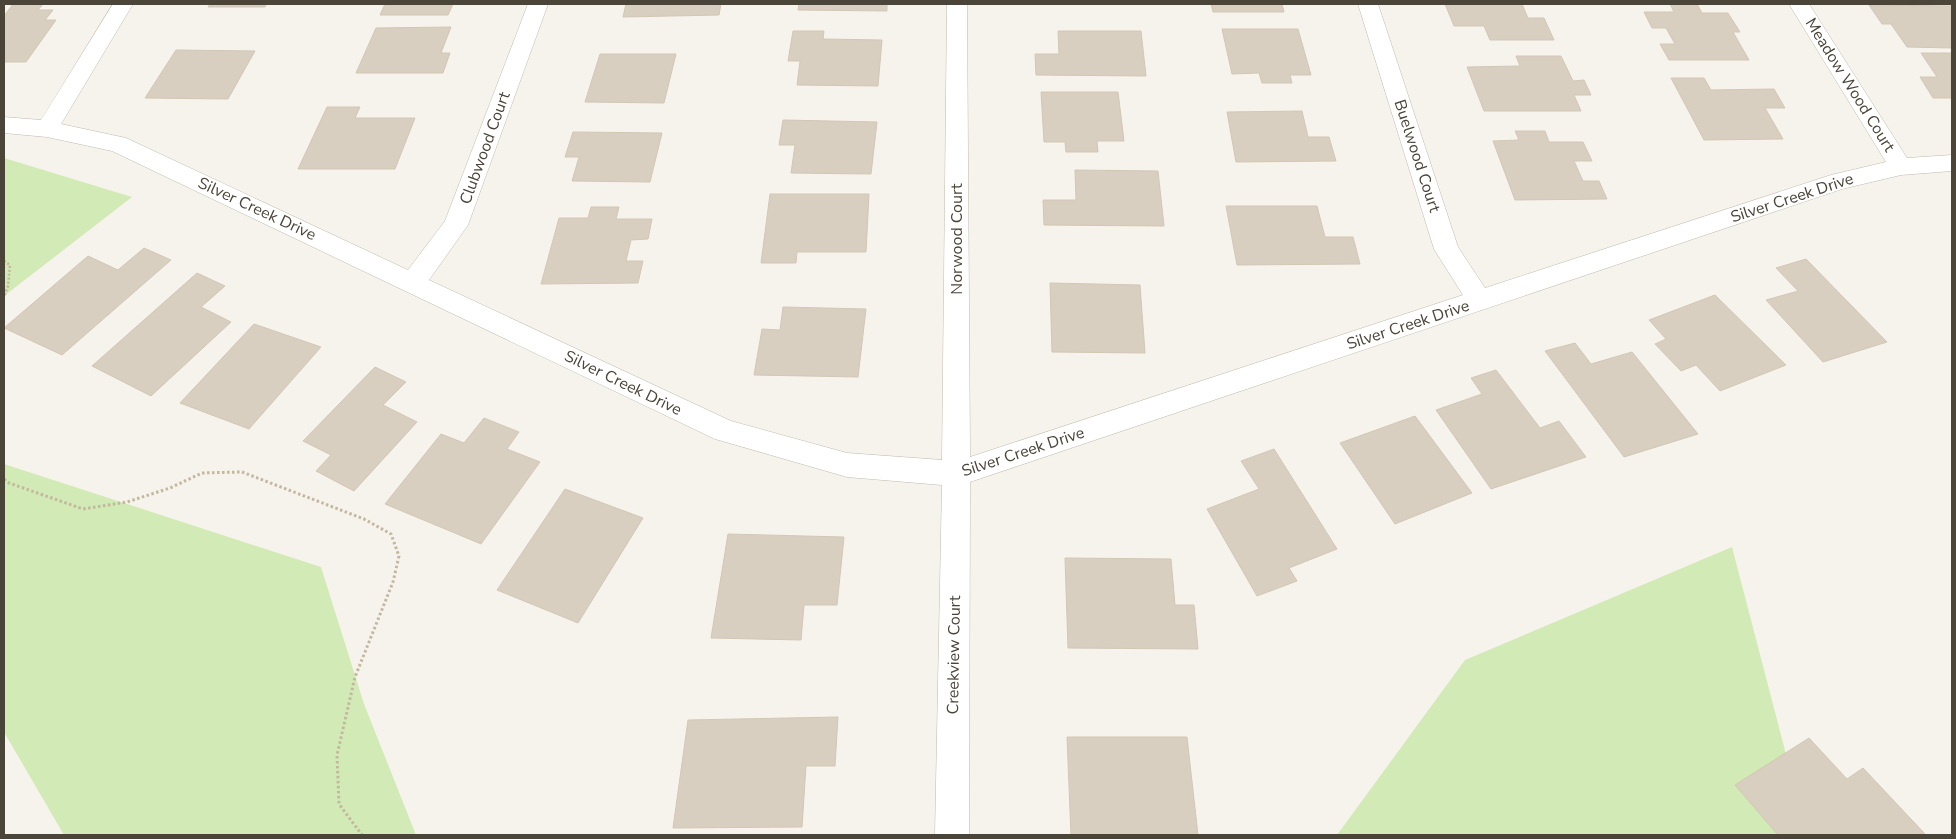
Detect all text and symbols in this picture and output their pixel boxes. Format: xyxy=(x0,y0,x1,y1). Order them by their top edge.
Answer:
street label: Meadow Wood Court xyxy=(1800,14,1900,157)
street label: Clubwood Court xyxy=(454,88,516,207)
street label: Buelwood Court xyxy=(1388,97,1446,216)
street label: Silver Creek Drive xyxy=(1728,168,1856,228)
street label: Silver Creek Drive xyxy=(194,172,320,246)
street label: Norwood Court xyxy=(946,183,968,295)
street label: Silver Creek Drive xyxy=(1344,295,1472,355)
street label: Silver Creek Drive xyxy=(561,345,685,421)
street label: Silver Creek Drive xyxy=(959,422,1087,482)
street label: Creekview Court xyxy=(942,595,966,715)

